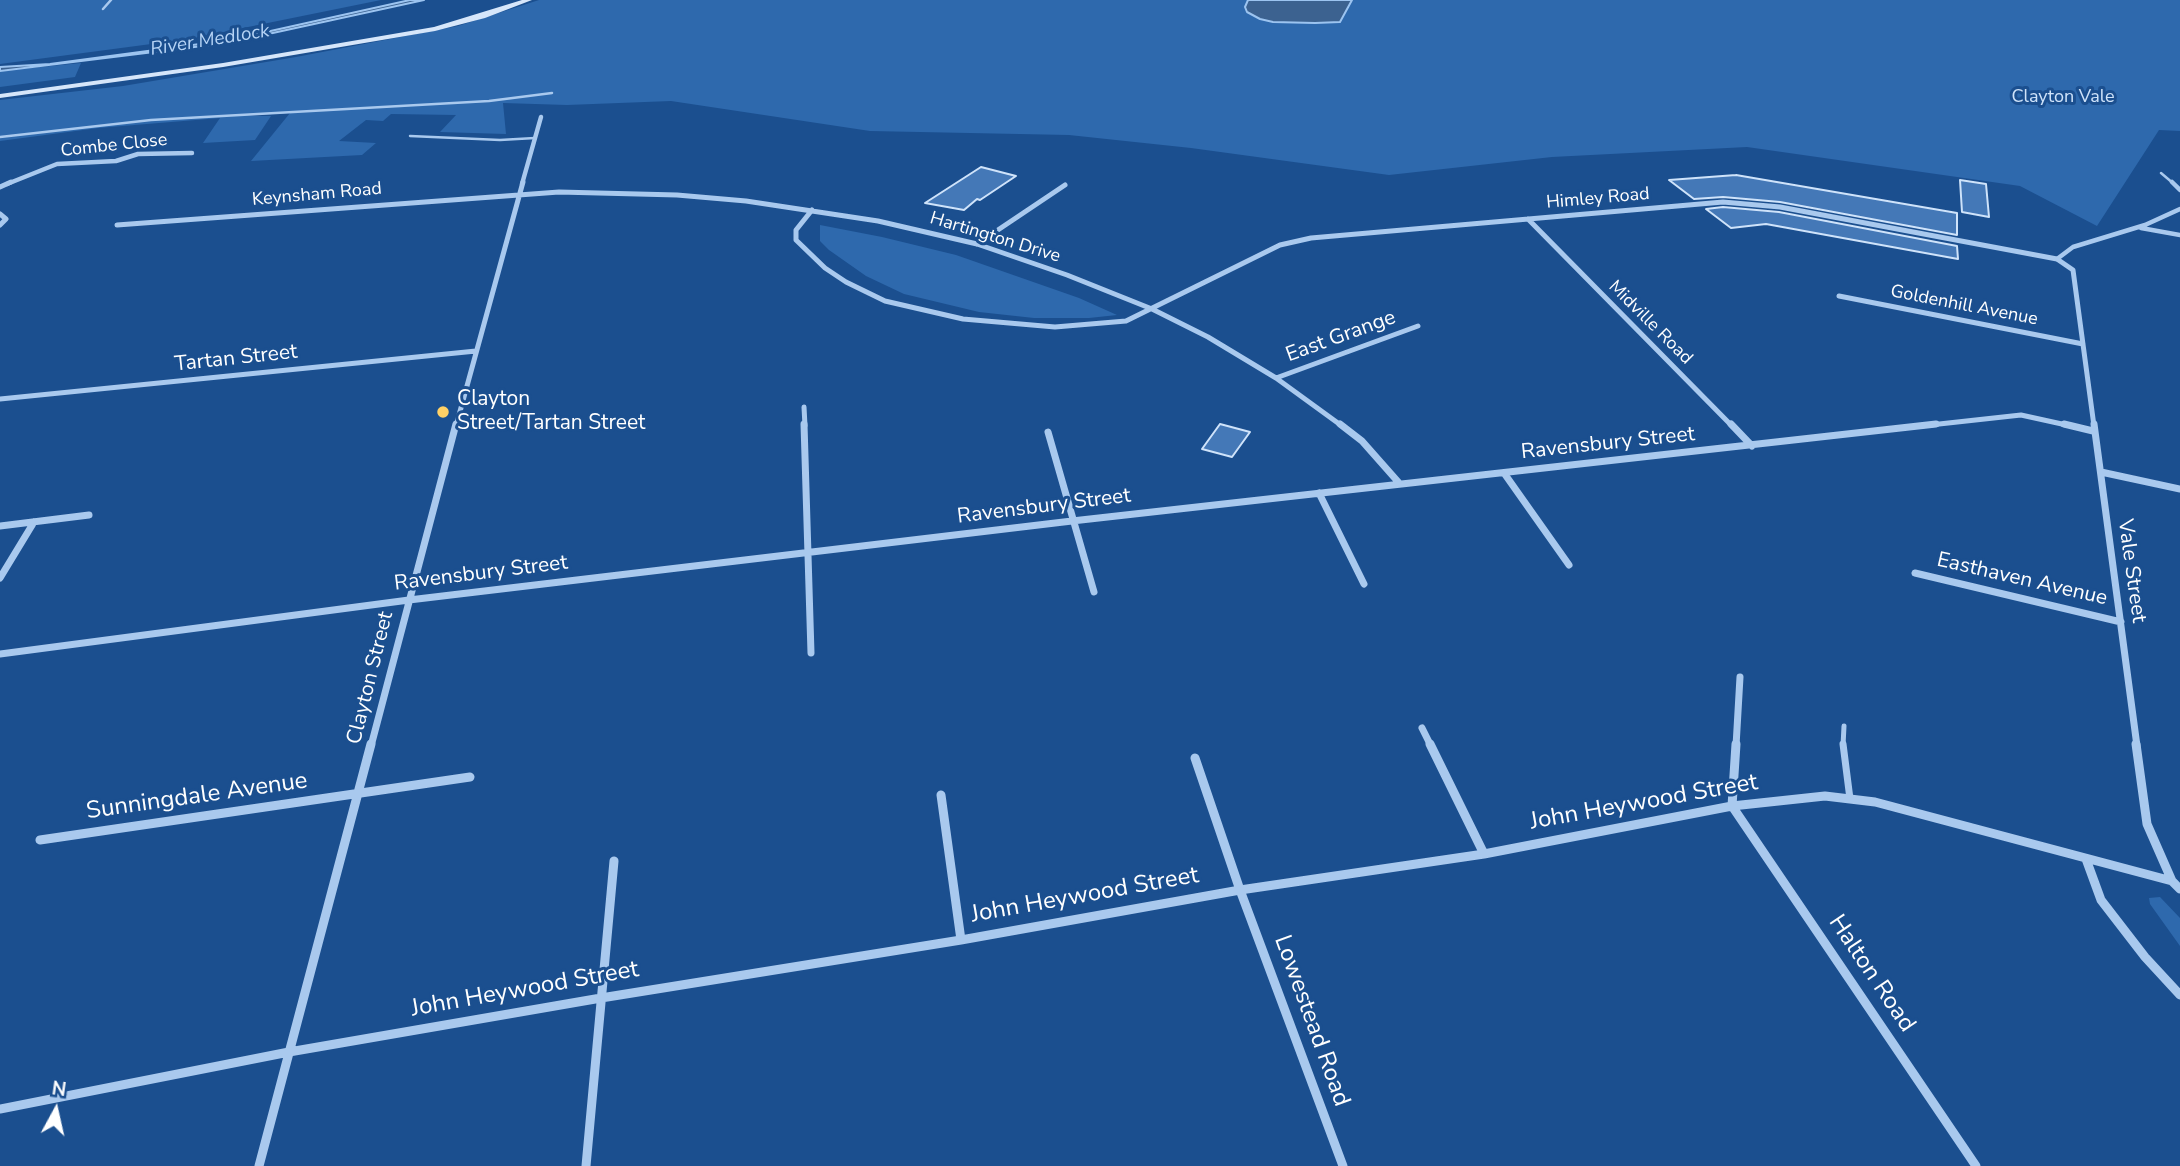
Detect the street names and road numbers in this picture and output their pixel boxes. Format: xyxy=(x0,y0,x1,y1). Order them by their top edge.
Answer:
street label: Combe Close xyxy=(60,130,168,162)
street label: Keynsham Road xyxy=(251,179,383,211)
street label: Himley Road xyxy=(1545,184,1651,214)
street label: Hartington Drive xyxy=(927,208,1063,268)
street label: Midville Road xyxy=(1603,276,1697,370)
street label: Goldenhill Avenue xyxy=(1889,281,2039,331)
street label: East Grange xyxy=(1283,305,1399,369)
street label: Tartan Street xyxy=(173,340,299,378)
street label: Ravensbury Street xyxy=(1520,422,1696,466)
street label: Ravensbury Street xyxy=(956,484,1132,530)
street label: Vale Street xyxy=(2111,518,2151,624)
street label: Easthaven Avenue xyxy=(1934,548,2110,612)
street label: Ravensbury Street xyxy=(393,551,569,597)
street label: Clayton Street xyxy=(342,609,400,747)
street label: Sunningdale Avenue xyxy=(85,767,309,827)
street label: John Heywood Street xyxy=(1528,769,1760,837)
street label: John Heywood Street xyxy=(969,862,1201,930)
street label: Halton Road xyxy=(1821,910,1921,1038)
street label: Lowestead Road xyxy=(1267,931,1355,1111)
street label: John Heywood Street xyxy=(409,956,641,1024)

